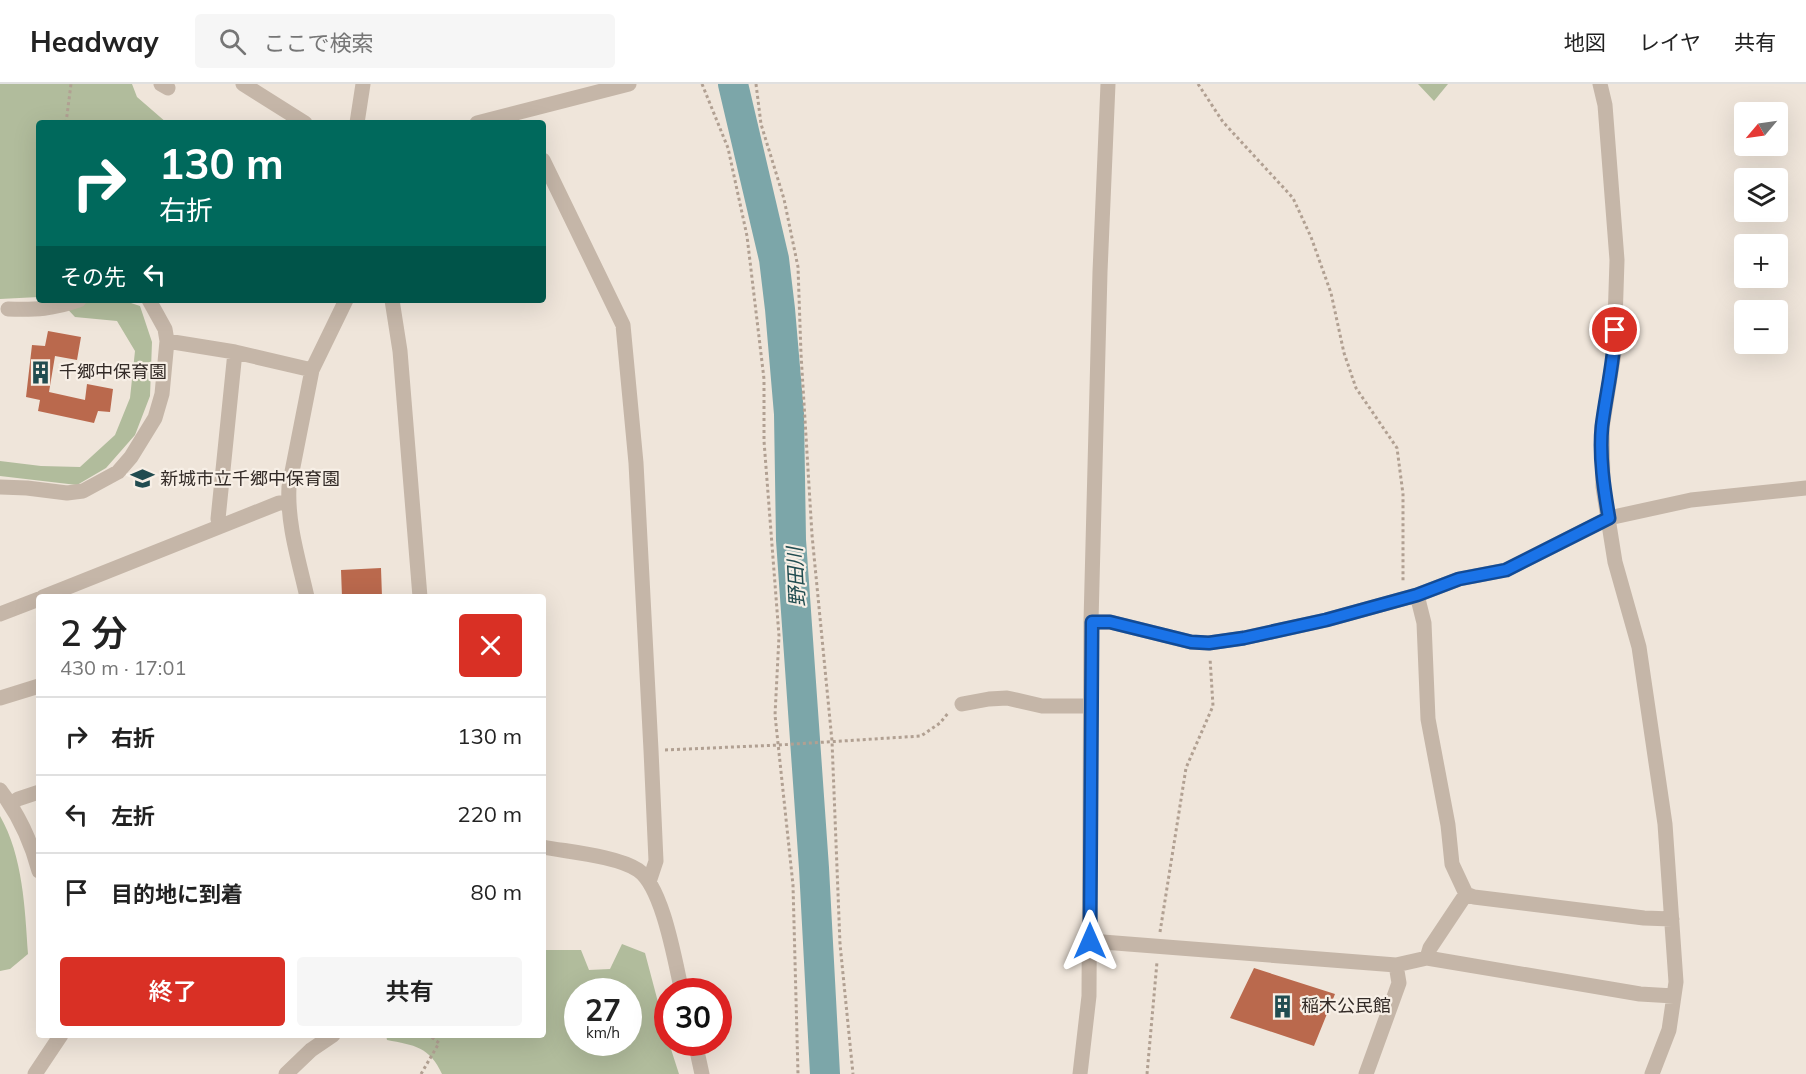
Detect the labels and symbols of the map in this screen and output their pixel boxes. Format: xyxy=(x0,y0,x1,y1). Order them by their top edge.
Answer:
north arrow xyxy=(1734,102,1788,156)
pin xyxy=(1589,304,1640,355)
building icon: 千郷中保育園 xyxy=(28,359,54,385)
place label: 千郷中保育園 xyxy=(59,360,167,383)
school or university icon: 新城市立千郷中保育園 xyxy=(129,466,155,492)
place label: 新城市立千郷中保育園 xyxy=(160,467,340,490)
water label: 野田川 xyxy=(781,544,810,608)
position arrow xyxy=(1058,909,1122,973)
speed limit sign: 30 xyxy=(654,978,732,1056)
building icon: 稲木公民館 xyxy=(1270,993,1296,1019)
place label: 稲木公民館 xyxy=(1301,994,1391,1017)

